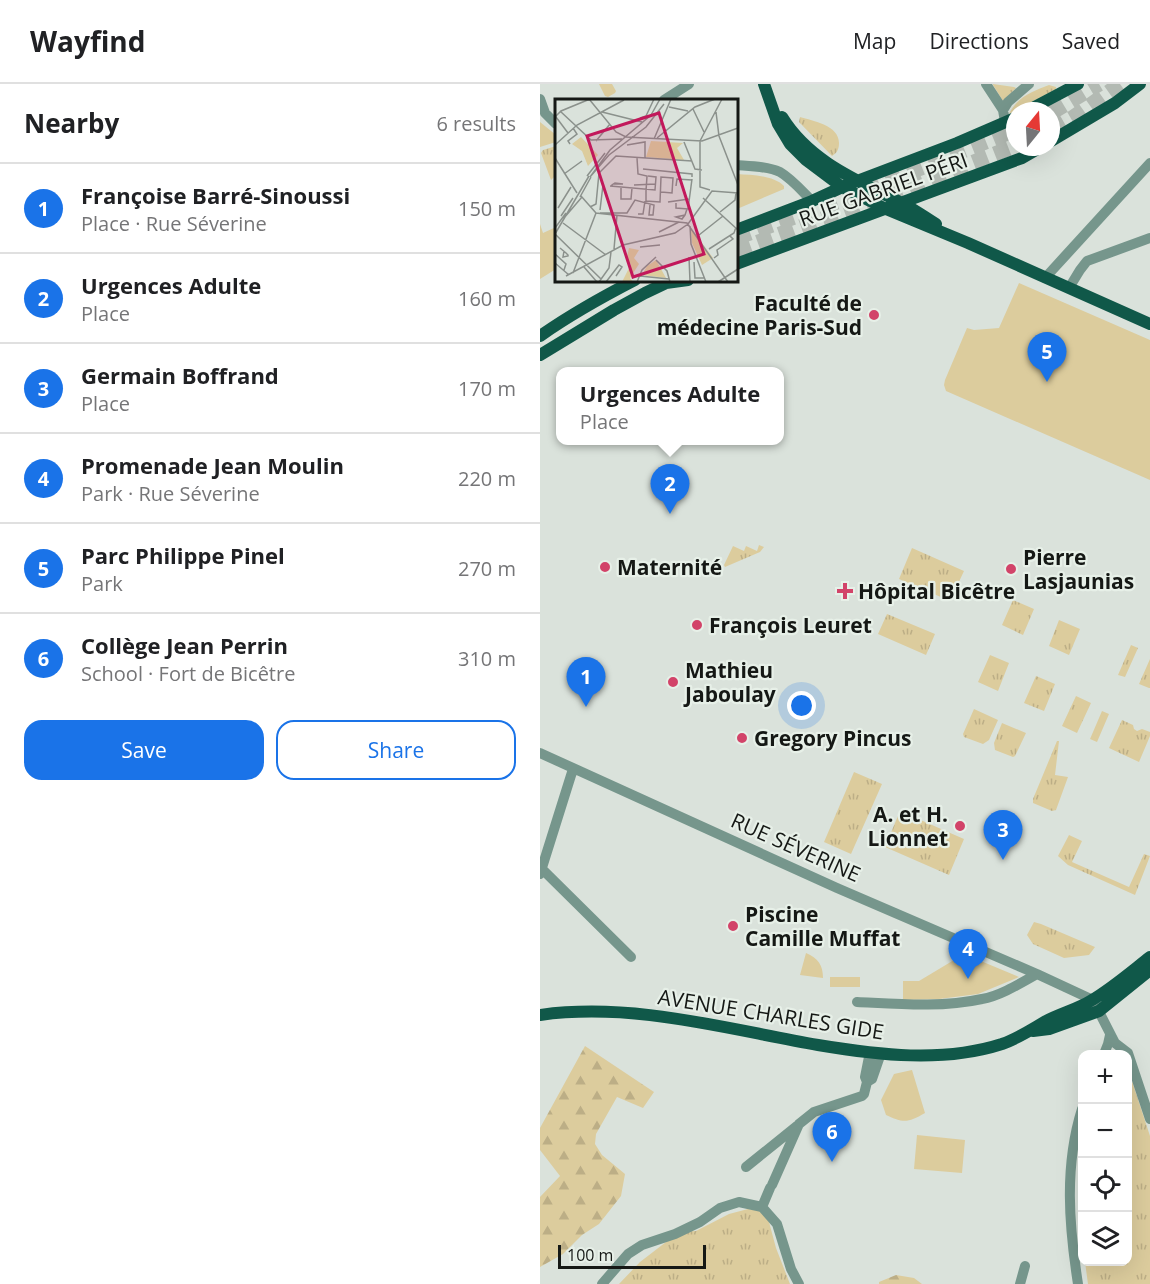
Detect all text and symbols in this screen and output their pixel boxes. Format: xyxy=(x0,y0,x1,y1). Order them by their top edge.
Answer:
text: Wayfind xyxy=(30,22,145,60)
text: Map xyxy=(853,27,896,55)
text: Directions xyxy=(929,27,1029,55)
text: Saved xyxy=(1062,27,1120,55)
inset map xyxy=(555,99,738,282)
north arrow xyxy=(1006,102,1060,156)
text: Nearby xyxy=(24,105,119,141)
text: 6 results xyxy=(436,110,516,137)
street label: RUE GABRIEL PÉRI xyxy=(795,145,971,233)
text: Françoise Barré-Sinoussi xyxy=(81,180,350,210)
text: 1 xyxy=(38,195,49,222)
text: 150 m xyxy=(458,195,516,222)
text: Place · Rue Séverine xyxy=(81,210,267,237)
text: Urgences Adulte xyxy=(81,270,261,300)
text: 2 xyxy=(38,285,49,312)
text: 160 m xyxy=(458,285,516,312)
place label: Faculté de médecine Paris-Sud xyxy=(657,289,862,341)
text: Place xyxy=(81,300,130,327)
marker: Faculté de médecine Paris-Sud xyxy=(867,308,881,322)
pin: 5 xyxy=(1028,332,1066,382)
text: Germain Boffrand xyxy=(81,360,279,390)
popup xyxy=(556,367,784,445)
text: 3 xyxy=(38,375,49,402)
text: 170 m xyxy=(458,375,516,402)
text: Urgences Adulte xyxy=(580,378,760,408)
text: Place xyxy=(81,390,130,417)
text: Place xyxy=(580,408,629,435)
text: Promenade Jean Moulin xyxy=(81,450,344,480)
pin: 2 xyxy=(650,464,690,514)
text: 4 xyxy=(38,465,49,492)
text: 220 m xyxy=(458,465,516,492)
text: Park · Rue Séverine xyxy=(81,480,260,507)
text: Parc Philippe Pinel xyxy=(81,540,285,570)
place label: Pierre Lasjaunias xyxy=(1023,543,1134,595)
place label: Maternité xyxy=(617,553,722,581)
text: 5 xyxy=(38,555,49,582)
text: 270 m xyxy=(458,555,516,582)
marker: Maternité xyxy=(598,560,612,574)
marker: Pierre Lasjaunias xyxy=(1004,562,1018,576)
text: Park xyxy=(81,570,123,597)
place label: Hôpital Bicêtre xyxy=(858,577,1015,605)
marker: Hôpital Bicêtre xyxy=(836,582,854,600)
place label: François Leuret xyxy=(709,611,872,639)
marker: François Leuret xyxy=(690,618,704,632)
text: Collège Jean Perrin xyxy=(81,630,288,660)
text: 6 xyxy=(38,645,49,672)
text: 310 m xyxy=(458,645,516,672)
place label: Mathieu Jaboulay xyxy=(683,656,776,708)
pin: 1 xyxy=(566,658,606,707)
text: School · Fort de Bicêtre xyxy=(81,660,295,687)
marker: Mathieu Jaboulay xyxy=(666,675,680,689)
your location xyxy=(787,691,816,720)
button: Save xyxy=(24,720,264,780)
button: Share xyxy=(276,720,516,780)
place label: Gregory Pincus xyxy=(754,724,911,752)
marker: Gregory Pincus xyxy=(735,731,749,745)
place label: A. et H. Lionnet xyxy=(868,800,948,852)
street label: RUE SÉVERINE xyxy=(727,806,865,888)
pin: 3 xyxy=(984,810,1022,860)
marker: A. et H. Lionnet xyxy=(953,819,967,833)
place label: Piscine Camille Muffat xyxy=(745,900,900,952)
marker: Piscine Camille Muffat xyxy=(726,919,740,933)
pin: 4 xyxy=(948,930,988,979)
street label: AVENUE CHARLES GIDE xyxy=(656,982,886,1046)
map controls xyxy=(1078,1050,1132,1266)
button: + xyxy=(1078,1050,1132,1104)
button: − xyxy=(1078,1104,1132,1158)
pin: 6 xyxy=(812,1112,852,1162)
button: locate xyxy=(1078,1158,1132,1212)
button: layers xyxy=(1078,1212,1132,1266)
scale bar xyxy=(558,1242,706,1270)
text: 100 m xyxy=(567,1244,613,1266)

